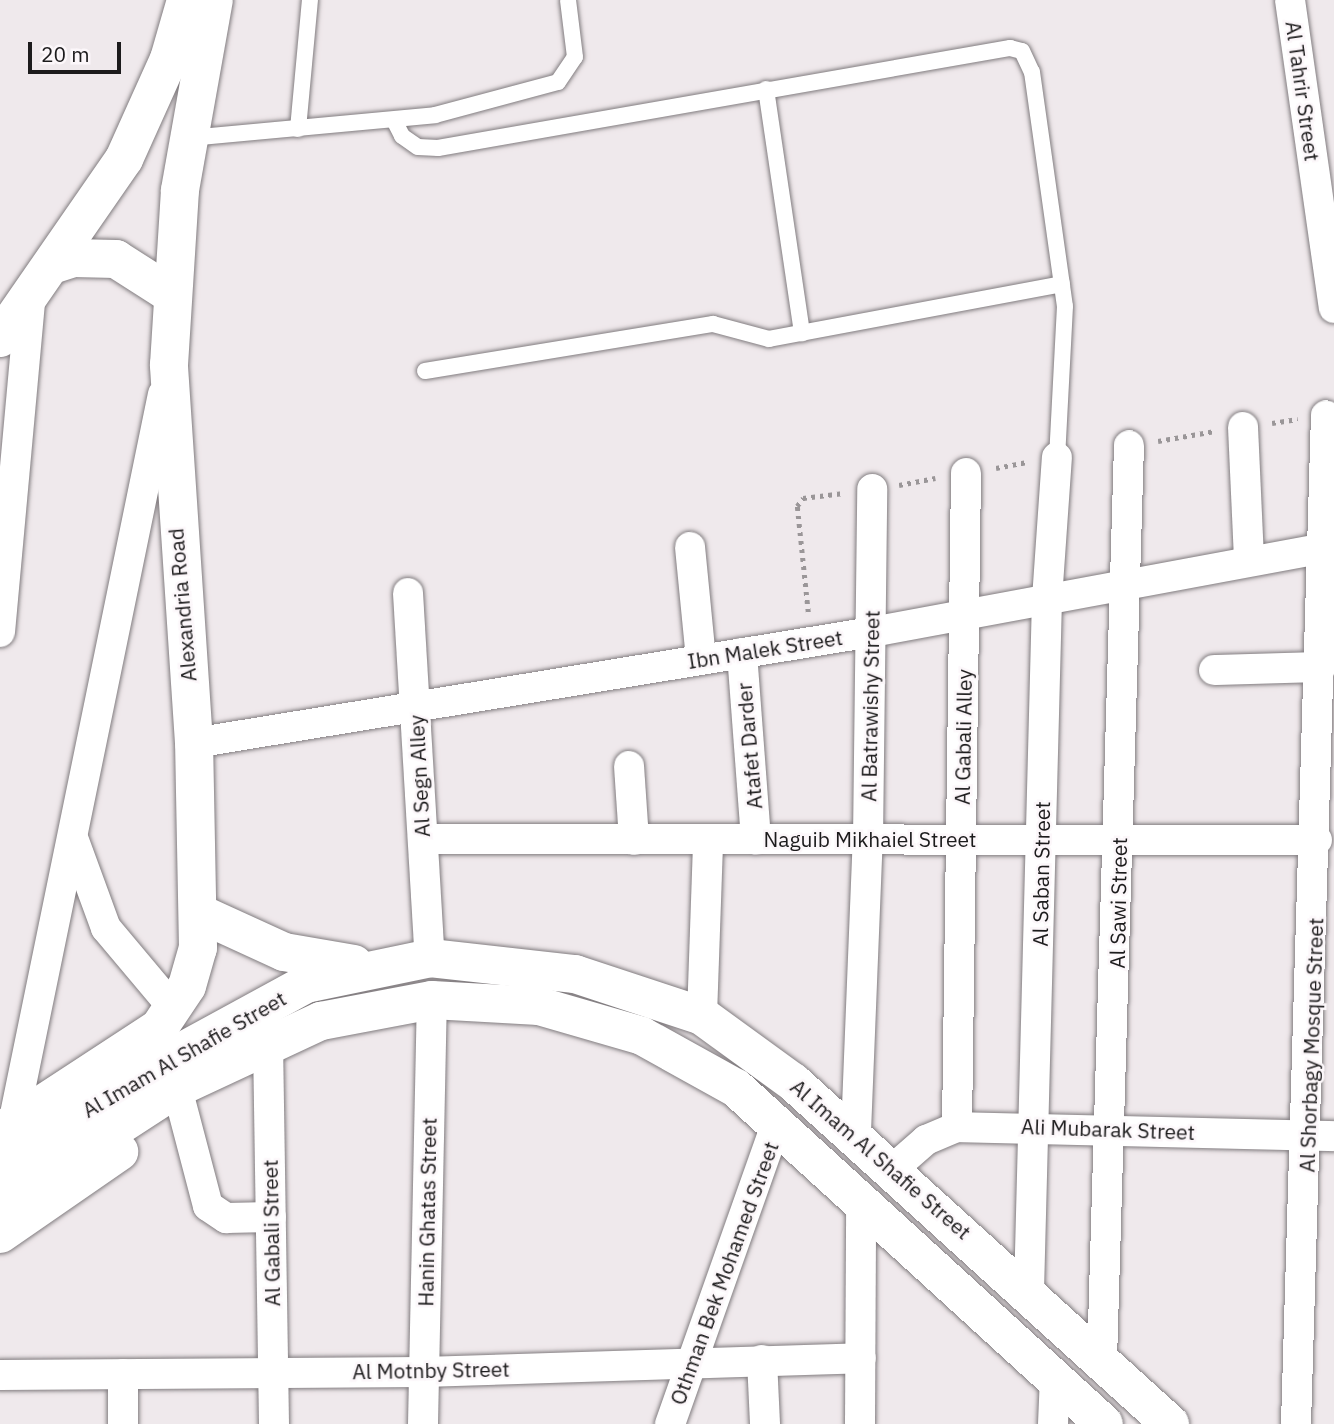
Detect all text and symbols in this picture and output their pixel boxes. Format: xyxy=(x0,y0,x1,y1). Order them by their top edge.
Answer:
street label: Al Tahrir Street xyxy=(1281,19,1325,163)
scale bar xyxy=(32,28,124,72)
text: 20 m xyxy=(41,40,90,68)
street label: Alexandria Road xyxy=(163,527,201,683)
street label: Al Batrawishy Street xyxy=(856,610,884,802)
street label: Ibn Malek Street xyxy=(686,624,844,674)
street label: Al Gabali Alley xyxy=(949,669,977,805)
street label: Atafet Darder xyxy=(731,682,767,810)
street label: Al Segn Alley xyxy=(403,714,435,838)
street label: Al Saban Street xyxy=(1027,801,1055,947)
street label: Naguib Mikhaiel Street xyxy=(764,826,976,852)
street label: Al Sawi Street xyxy=(1104,837,1132,969)
street label: Al Shorbagy Mosque Street xyxy=(1294,917,1328,1173)
street label: Al Imam Al Shafie Street xyxy=(78,985,290,1123)
street label: Al Imam Al Shafie Street xyxy=(786,1074,976,1244)
street label: Ali Mubarak Street xyxy=(1021,1113,1195,1145)
street label: Hanin Ghatas Street xyxy=(413,1117,441,1307)
street label: Othman Bek Mohamed Street xyxy=(665,1138,783,1408)
street label: Al Gabali Street xyxy=(257,1159,285,1307)
street label: Al Motnby Street xyxy=(352,1356,510,1384)

